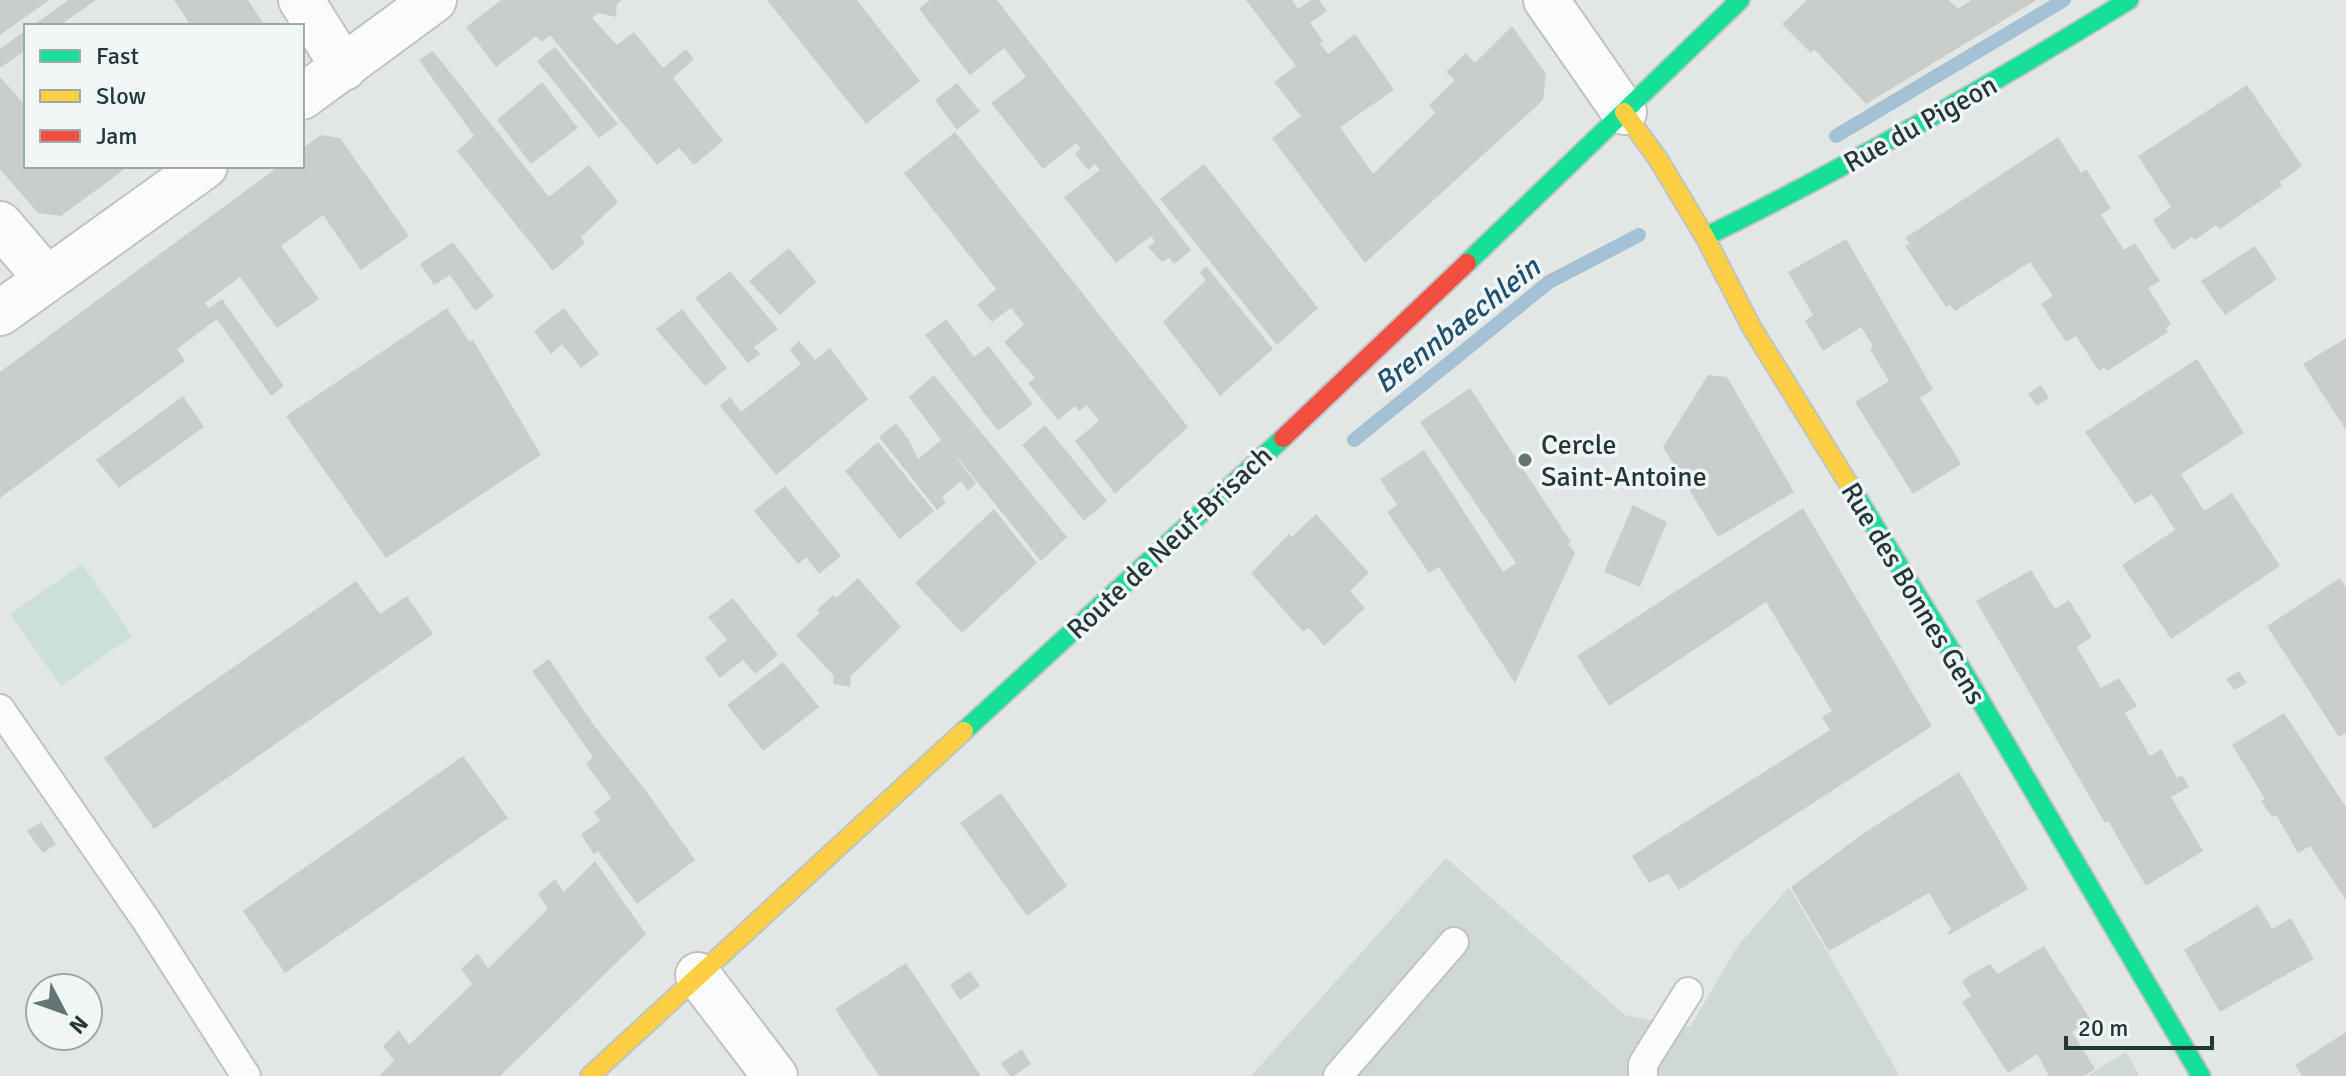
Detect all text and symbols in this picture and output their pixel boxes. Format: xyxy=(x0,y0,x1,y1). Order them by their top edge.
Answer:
legend xyxy=(24,24,304,168)
text: Fast xyxy=(96,41,139,71)
street label: Rue du Pigeon xyxy=(1838,68,2003,180)
text: Slow xyxy=(96,81,146,111)
text: Jam xyxy=(96,121,137,151)
water label: Brennbaechlein xyxy=(1367,248,1549,402)
place label: Cercle Saint-Antoine xyxy=(1541,428,1707,494)
street label: Route de Neuf-Brisach xyxy=(1060,439,1279,647)
marker: Cercle Saint-Antoine xyxy=(1516,451,1534,469)
street label: Rue des Bonnes Gens xyxy=(1833,476,1993,711)
north arrow xyxy=(24,972,104,1052)
scale bar xyxy=(2066,1000,2212,1050)
text: N xyxy=(64,1010,94,1039)
text: 20 m xyxy=(2078,1013,2128,1043)

